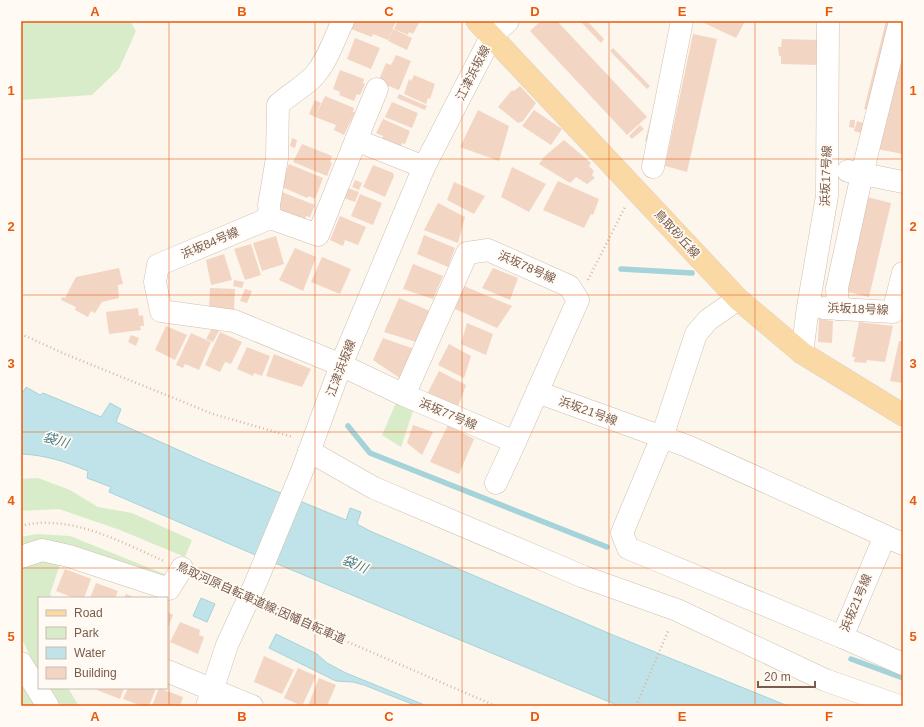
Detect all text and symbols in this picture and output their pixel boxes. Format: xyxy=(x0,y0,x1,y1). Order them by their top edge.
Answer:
text: A xyxy=(90,4,100,19)
text: B xyxy=(237,4,247,19)
text: C xyxy=(384,4,394,19)
text: D xyxy=(530,4,540,19)
text: E xyxy=(678,4,687,19)
text: F xyxy=(825,4,833,19)
street label: 江津浜坂線 xyxy=(453,43,493,103)
text: 1 xyxy=(7,83,15,98)
text: 1 xyxy=(909,83,917,98)
street label: 浜坂17号線 xyxy=(818,145,834,207)
street label: 鳥取砂丘線 xyxy=(651,207,703,261)
text: 2 xyxy=(7,219,15,234)
text: 2 xyxy=(909,219,917,234)
street label: 浜坂84号線 xyxy=(179,225,241,261)
street label: 浜坂78号線 xyxy=(496,248,558,286)
street label: 浜坂18号線 xyxy=(827,301,889,317)
street label: 江津浜坂線 xyxy=(324,337,358,399)
text: 3 xyxy=(7,356,15,371)
text: 3 xyxy=(909,356,917,371)
street label: 浜坂21号線 xyxy=(557,394,619,428)
street label: 浜坂77号線 xyxy=(417,396,479,432)
water label: 袋川 xyxy=(41,429,73,452)
text: 4 xyxy=(7,493,15,508)
text: 4 xyxy=(909,493,917,508)
water label: 袋川 xyxy=(340,552,372,577)
street label: 鳥取河原自転車道線;因幡自転車道 xyxy=(174,559,348,647)
street label: 浜坂21号線 xyxy=(838,572,874,634)
legend xyxy=(38,597,168,689)
text: Road xyxy=(74,606,103,620)
text: Park xyxy=(74,626,100,640)
text: 5 xyxy=(7,629,15,644)
text: 5 xyxy=(909,629,917,644)
text: Water xyxy=(74,646,106,660)
scale bar xyxy=(758,663,815,689)
text: Building xyxy=(74,666,117,680)
text: 20 m xyxy=(764,670,791,684)
text: A xyxy=(90,709,100,724)
text: B xyxy=(237,709,247,724)
text: C xyxy=(384,709,394,724)
text: D xyxy=(530,709,540,724)
text: E xyxy=(678,709,687,724)
text: F xyxy=(825,709,833,724)

